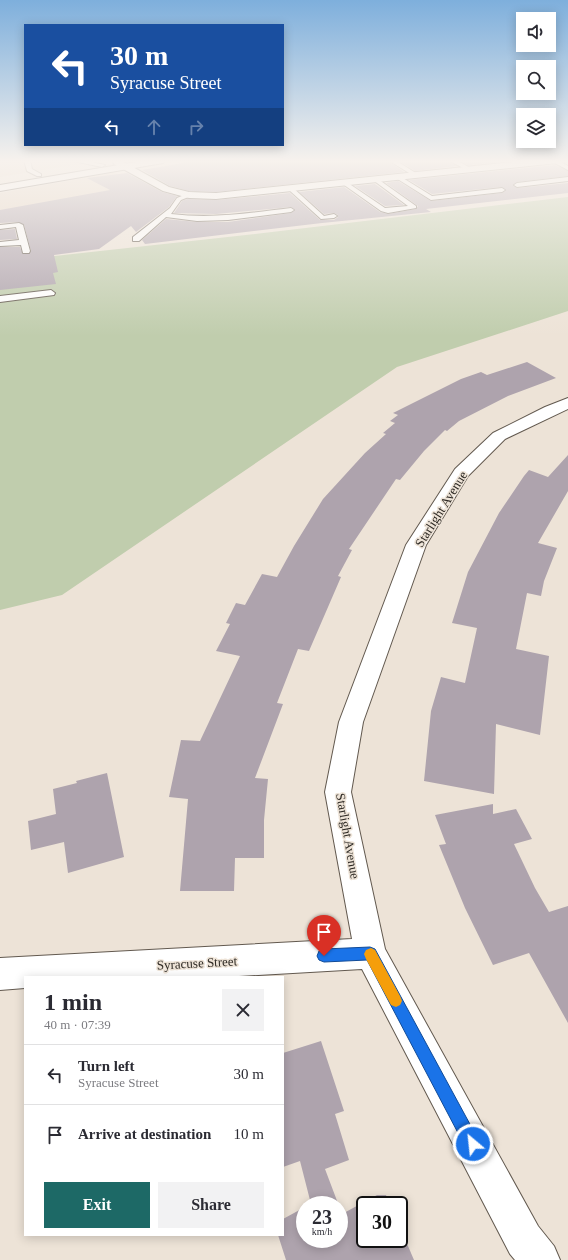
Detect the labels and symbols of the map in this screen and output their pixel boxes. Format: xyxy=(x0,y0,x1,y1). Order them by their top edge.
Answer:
street label: Starlight Avenue xyxy=(412,468,470,550)
street label: Starlight Avenue xyxy=(333,792,363,880)
pin xyxy=(307,915,341,956)
street label: Syracuse Street xyxy=(156,953,238,973)
position arrow xyxy=(452,1123,494,1165)
speed limit sign: 30 xyxy=(356,1196,408,1248)

